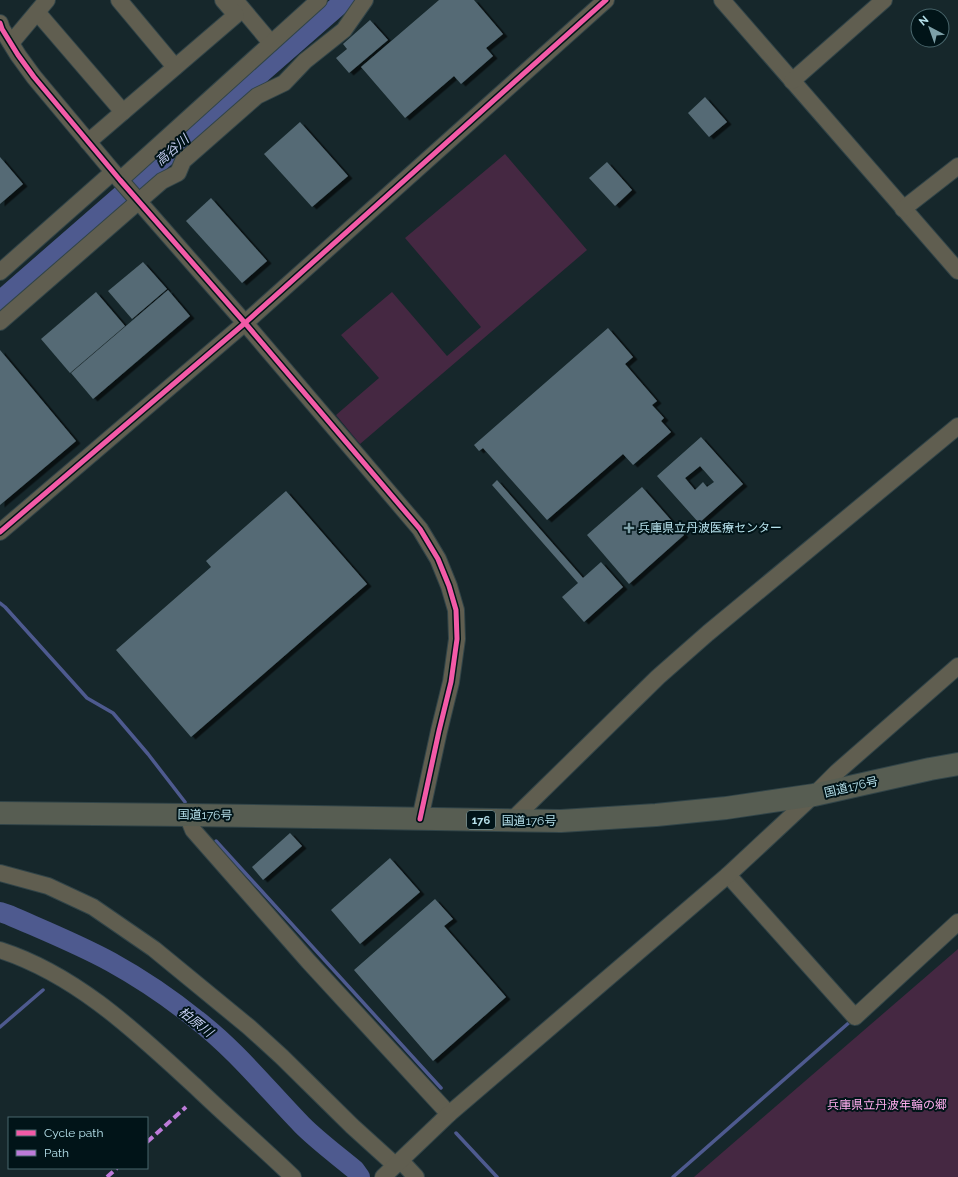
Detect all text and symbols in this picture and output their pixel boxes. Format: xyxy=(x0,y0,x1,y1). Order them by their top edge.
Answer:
north arrow xyxy=(910,8,950,48)
text: N xyxy=(916,13,931,28)
water label: 高谷川 xyxy=(152,130,193,168)
place label: 兵庫県立丹波医療センター xyxy=(638,521,782,535)
marker: 兵庫県立丹波医療センター xyxy=(623,522,635,534)
street label: 国道176号 xyxy=(823,774,879,800)
street label: 国道176号 xyxy=(178,808,232,822)
road number: 176 xyxy=(467,811,495,829)
street label: 国道176号 xyxy=(502,814,556,828)
water label: 柏原川 xyxy=(176,1004,218,1041)
park label: 兵庫県立丹波年輪の郷 xyxy=(827,1098,947,1112)
legend xyxy=(8,1117,148,1169)
text: Cycle path xyxy=(44,1126,103,1140)
text: Path xyxy=(44,1146,69,1160)

